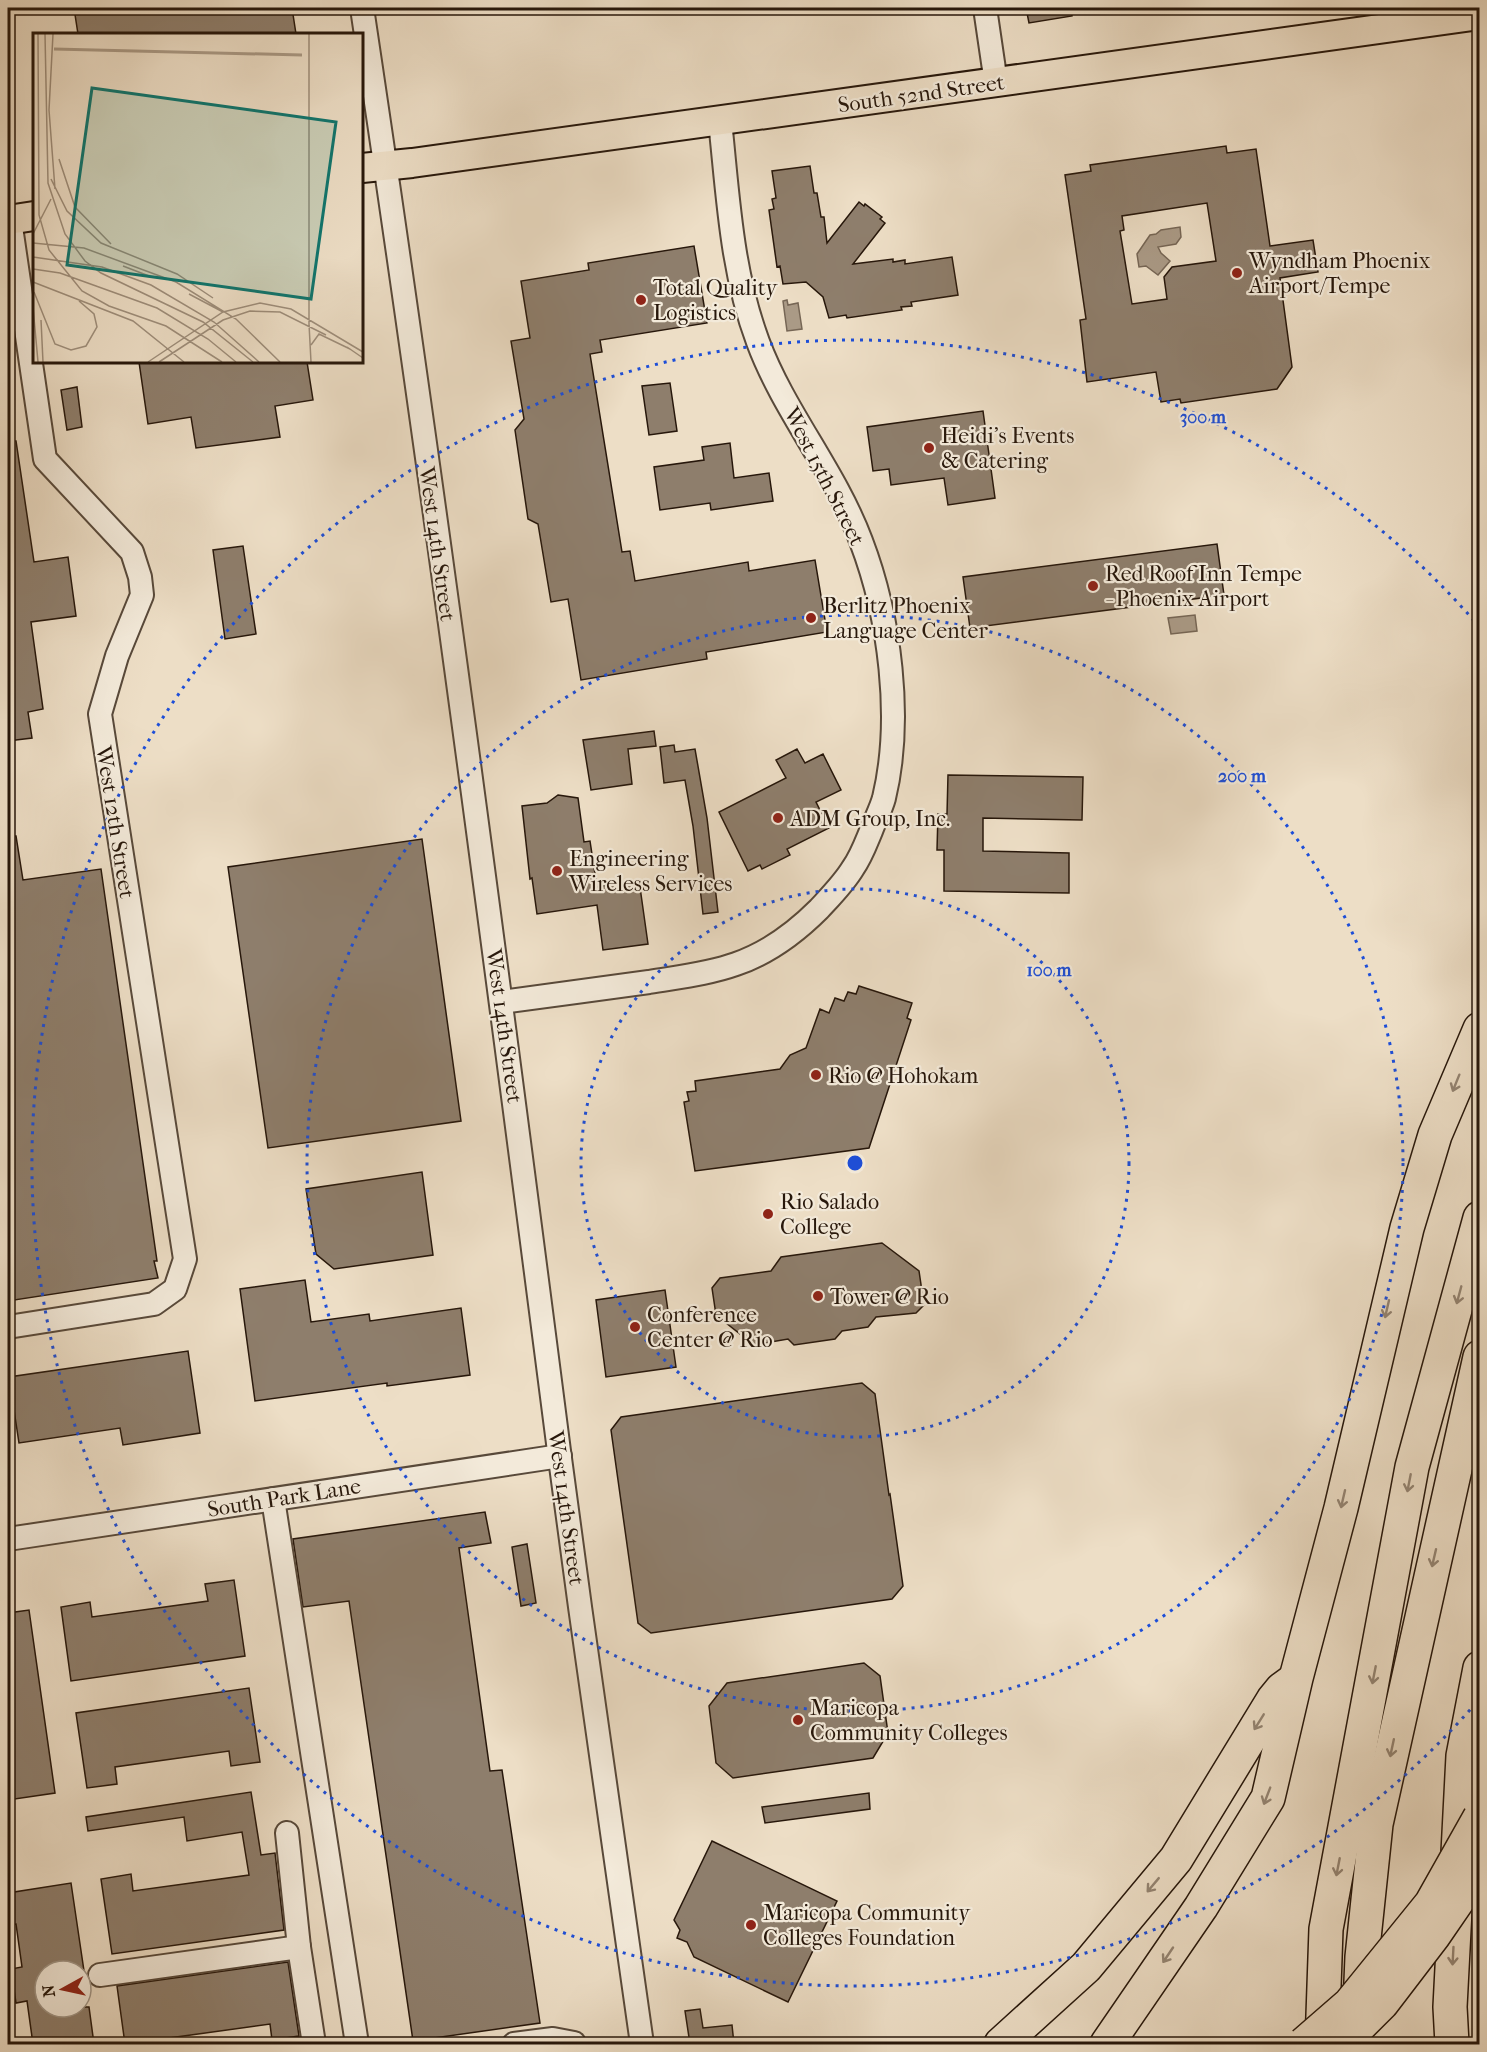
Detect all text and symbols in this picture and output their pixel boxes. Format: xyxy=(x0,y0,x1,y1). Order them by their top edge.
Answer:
inset map xyxy=(33,33,363,363)
street label: South 52nd Street xyxy=(836,69,1006,119)
place label: Wyndham Phoenix Airport/Tempe xyxy=(1248,248,1431,299)
marker: Wyndham Phoenix Airport/Tempe xyxy=(1230,266,1244,280)
place label: Total Quality Logistics xyxy=(653,275,779,326)
marker: Total Quality Logistics xyxy=(634,293,648,307)
street label: West 15th Street xyxy=(778,402,870,550)
text: 300 m xyxy=(1180,407,1227,428)
place label: Heidi's Events & Catering xyxy=(941,423,1074,474)
marker: Heidi's Events & Catering xyxy=(922,441,936,455)
street label: West 14th Street xyxy=(413,464,461,623)
place label: Red Roof Inn Tempe - Phoenix Airport xyxy=(1105,561,1302,612)
marker: Red Roof Inn Tempe - Phoenix Airport xyxy=(1086,579,1100,593)
place label: Berlitz Phoenix Language Center xyxy=(823,593,988,644)
marker: Berlitz Phoenix Language Center xyxy=(804,611,818,625)
street label: West 12th Street xyxy=(90,743,140,900)
text: 200 m xyxy=(1218,766,1267,787)
place label: ADM Group, Inc. xyxy=(789,806,950,832)
marker: ADM Group, Inc. xyxy=(771,811,785,825)
place label: Engineering Wireless Services xyxy=(568,846,732,897)
marker: Engineering Wireless Services xyxy=(550,864,564,878)
street label: West 14th Street xyxy=(480,946,528,1105)
text: 100 m xyxy=(1026,960,1073,981)
place label: Rio @ Hohokam xyxy=(828,1063,979,1089)
marker: Rio @ Hohokam xyxy=(809,1068,823,1082)
one-way arrow xyxy=(1450,1073,1461,1092)
centre of rings xyxy=(845,1153,865,1173)
place label: Rio Salado College xyxy=(780,1189,879,1240)
marker: Rio Salado College xyxy=(761,1207,775,1221)
place label: Tower @ Rio xyxy=(830,1284,949,1310)
one-way arrow xyxy=(1452,1285,1464,1304)
marker: Tower @ Rio xyxy=(811,1289,825,1303)
one-way arrow xyxy=(1381,1300,1393,1319)
place label: Conference Center @ Rio xyxy=(647,1302,773,1353)
marker: Conference Center @ Rio xyxy=(628,1320,642,1334)
street label: West 14th Street xyxy=(542,1428,590,1587)
street label: South Park Lane xyxy=(206,1473,363,1523)
one-way arrow xyxy=(1403,1473,1414,1493)
one-way arrow xyxy=(1336,1489,1348,1508)
one-way arrow xyxy=(1428,1548,1439,1567)
one-way arrow xyxy=(1368,1665,1379,1684)
place label: Maricopa Community Colleges xyxy=(810,1695,1008,1746)
marker: Maricopa Community Colleges xyxy=(791,1713,805,1727)
one-way arrow xyxy=(1253,1713,1265,1730)
one-way arrow xyxy=(1386,1738,1397,1757)
one-way arrow xyxy=(1261,1786,1272,1804)
one-way arrow xyxy=(1332,1856,1343,1876)
one-way arrow xyxy=(1147,1877,1160,1893)
place label: Maricopa Community Colleges Foundation xyxy=(763,1900,971,1951)
marker: Maricopa Community Colleges Foundation xyxy=(744,1918,758,1932)
one-way arrow xyxy=(1162,1946,1174,1963)
one-way arrow xyxy=(1447,1946,1458,1966)
north arrow xyxy=(33,1959,93,2019)
text: N xyxy=(38,1983,59,1998)

